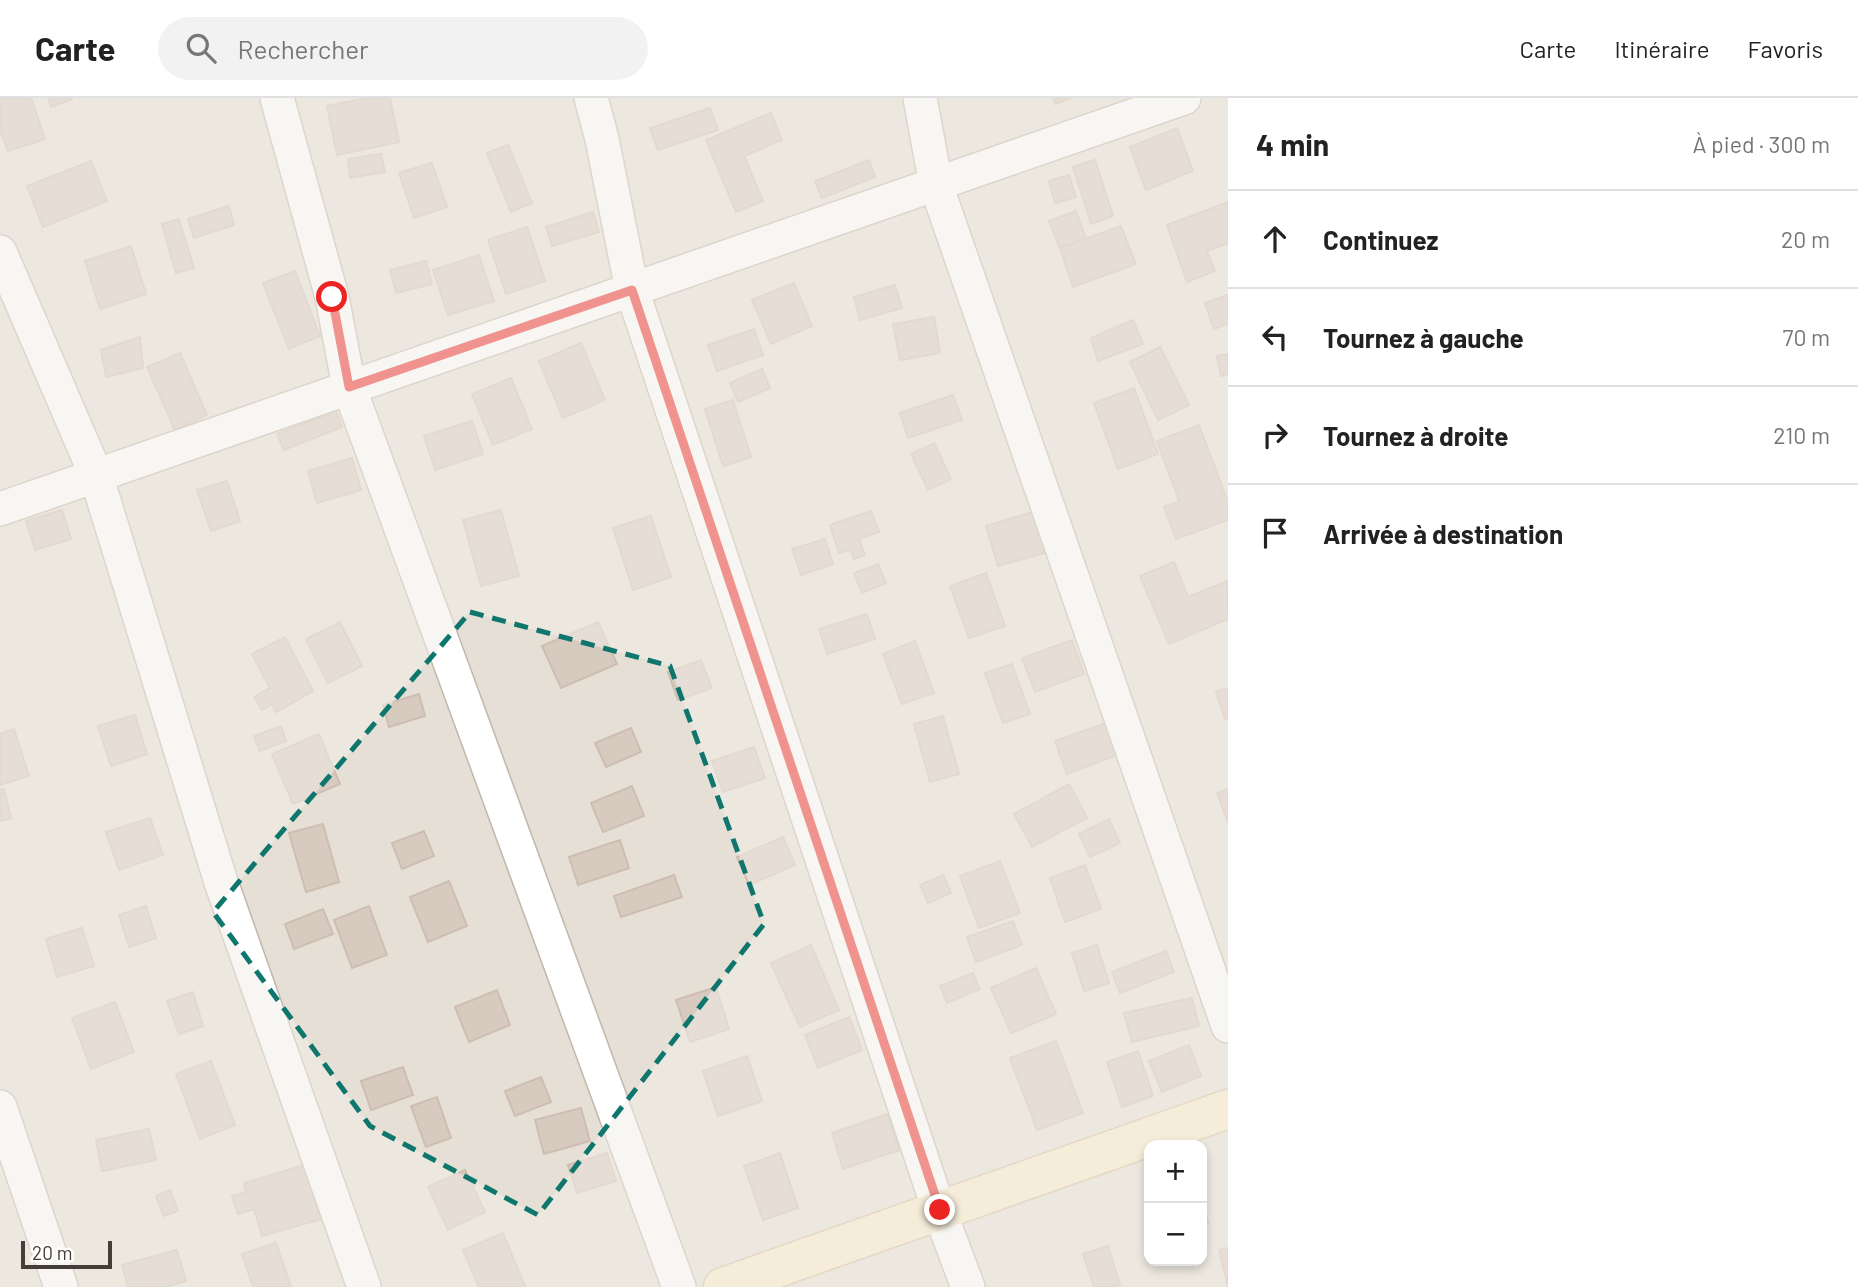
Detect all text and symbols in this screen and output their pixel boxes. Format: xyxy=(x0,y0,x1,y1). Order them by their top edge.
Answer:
search box xyxy=(158,17,648,80)
text: Carte xyxy=(35,28,116,68)
icon: search xyxy=(182,29,220,67)
text: Rechercher xyxy=(238,33,368,64)
text: Carte xyxy=(1520,34,1576,63)
text: Itinéraire xyxy=(1614,34,1710,63)
text: Favoris xyxy=(1748,34,1823,63)
text: 4 min xyxy=(1256,126,1329,162)
text: À pied · 300 m xyxy=(1693,130,1830,158)
icon: ahead xyxy=(1256,220,1294,258)
text: Continuez xyxy=(1323,224,1439,255)
text: 20 m xyxy=(1781,225,1830,253)
route start xyxy=(316,281,347,312)
icon: left xyxy=(1256,318,1294,356)
text: Tournez à gauche xyxy=(1323,322,1524,353)
text: 70 m xyxy=(1783,323,1830,351)
icon: right xyxy=(1256,416,1294,454)
text: Tournez à droite xyxy=(1323,420,1508,451)
text: 210 m xyxy=(1773,421,1830,449)
icon: arrive xyxy=(1256,514,1294,552)
text: Arrivée à destination xyxy=(1323,518,1563,549)
map controls xyxy=(1144,1140,1207,1266)
button: + xyxy=(1144,1140,1207,1203)
route end xyxy=(924,1194,955,1225)
button: − xyxy=(1144,1203,1207,1266)
scale bar xyxy=(21,1238,112,1270)
text: 20 m xyxy=(32,1241,72,1264)

